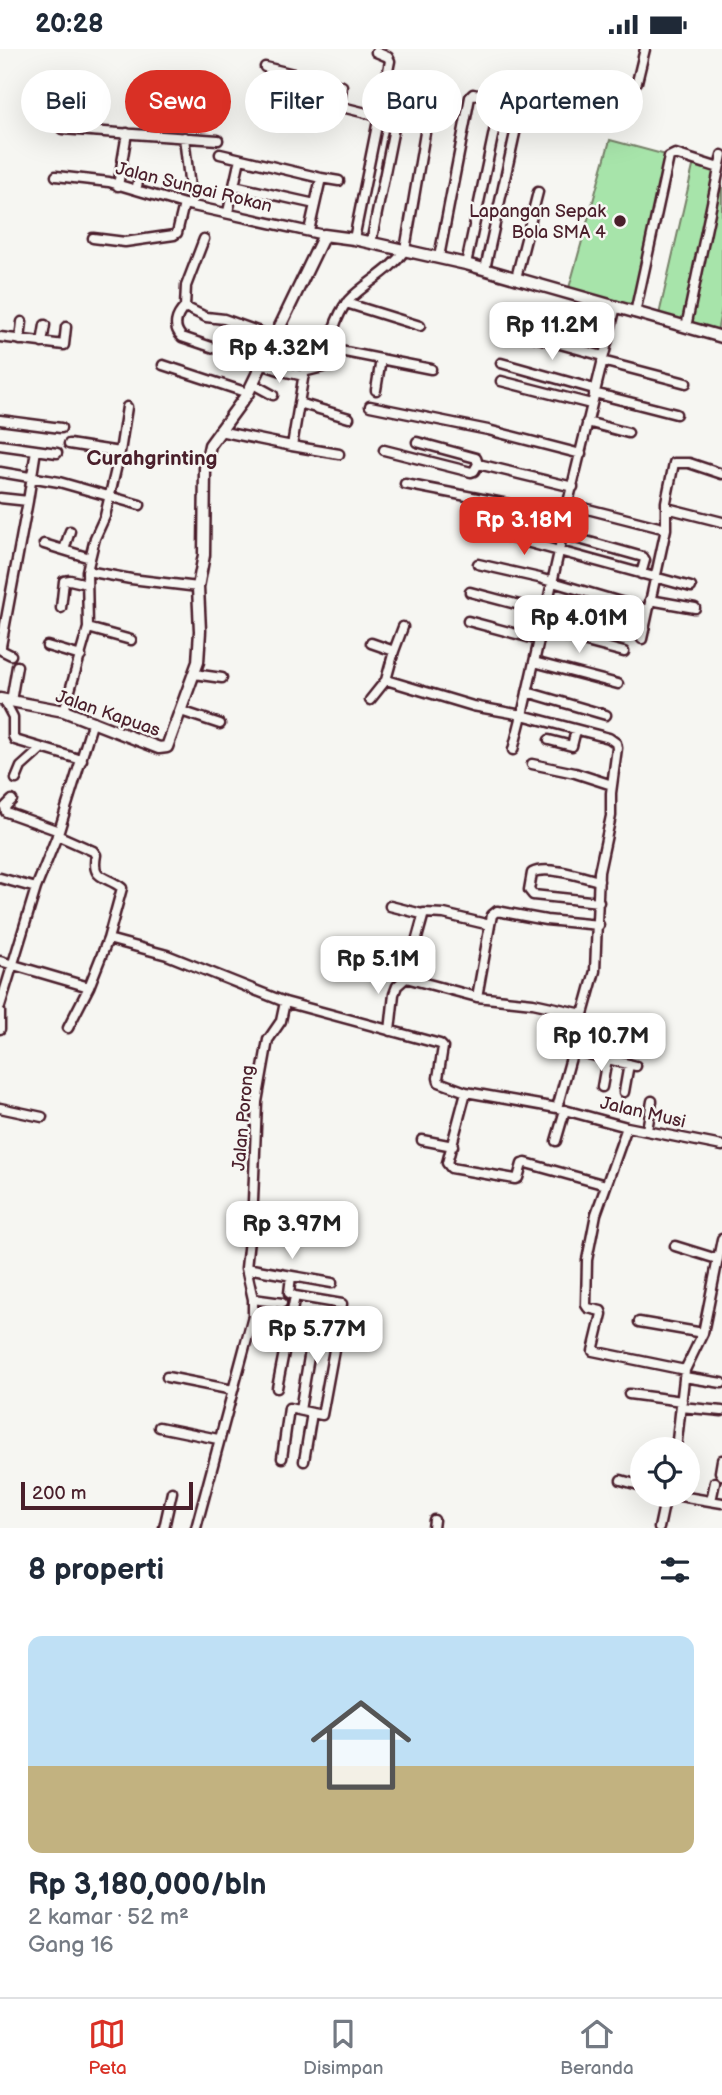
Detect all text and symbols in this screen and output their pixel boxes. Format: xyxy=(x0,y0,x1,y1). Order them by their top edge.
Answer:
text: 20:28 xyxy=(35,9,104,40)
chip: Beli xyxy=(21,70,111,133)
chip: Sewa xyxy=(125,70,231,133)
chip: Filter xyxy=(245,70,348,133)
chip: Baru xyxy=(362,70,462,133)
chip: Apartemen xyxy=(476,70,643,133)
street label: Jalan Sungai Rokan xyxy=(113,158,274,217)
place label: Lapangan Sepak Bola SMA 4 xyxy=(469,201,606,243)
marker: Lapangan Sepak Bola SMA 4 xyxy=(612,213,628,229)
pin: Rp 11.2M xyxy=(480,303,624,362)
text: Rp 11.2M xyxy=(505,311,599,339)
pin: Rp 4.32M xyxy=(207,325,351,385)
text: Rp 4.32M xyxy=(229,334,329,362)
district label: Curahgrinting xyxy=(86,446,218,471)
pin: Rp 3.18M xyxy=(452,497,596,557)
text: Rp 3.18M xyxy=(476,506,573,534)
pin: Rp 4.01M xyxy=(507,595,651,655)
text: Rp 4.01M xyxy=(530,604,628,632)
street label: Jalan Kapuas xyxy=(53,686,163,741)
pin: Rp 5.1M xyxy=(313,937,443,996)
text: Rp 5.1M xyxy=(336,945,420,973)
pin: Rp 10.7M xyxy=(529,1013,673,1073)
text: Rp 10.7M xyxy=(553,1022,649,1050)
street label: Jalan Porong xyxy=(228,1064,259,1172)
street label: Jalan Musi xyxy=(598,1092,688,1133)
pin: Rp 3.97M xyxy=(220,1201,364,1261)
text: Rp 3.97M xyxy=(242,1210,342,1238)
pin: Rp 5.77M xyxy=(245,1307,389,1366)
text: Rp 5.77M xyxy=(268,1315,366,1343)
map controls xyxy=(630,1437,700,1507)
button: locate xyxy=(630,1437,700,1507)
scale bar xyxy=(21,1479,192,1511)
text: 200 m xyxy=(32,1482,86,1505)
icon: filters xyxy=(656,1551,694,1589)
text: 8 properti xyxy=(28,1552,164,1588)
icon: home xyxy=(298,1682,424,1808)
text: Rp 3,180,000/bln xyxy=(28,1867,266,1903)
text: 2 kamar · 52 m² xyxy=(28,1903,189,1931)
text: Gang 16 xyxy=(28,1931,114,1959)
tab: Peta xyxy=(88,2015,127,2080)
tab: Disimpan xyxy=(303,2015,383,2080)
tab: Beranda xyxy=(560,2015,634,2080)

